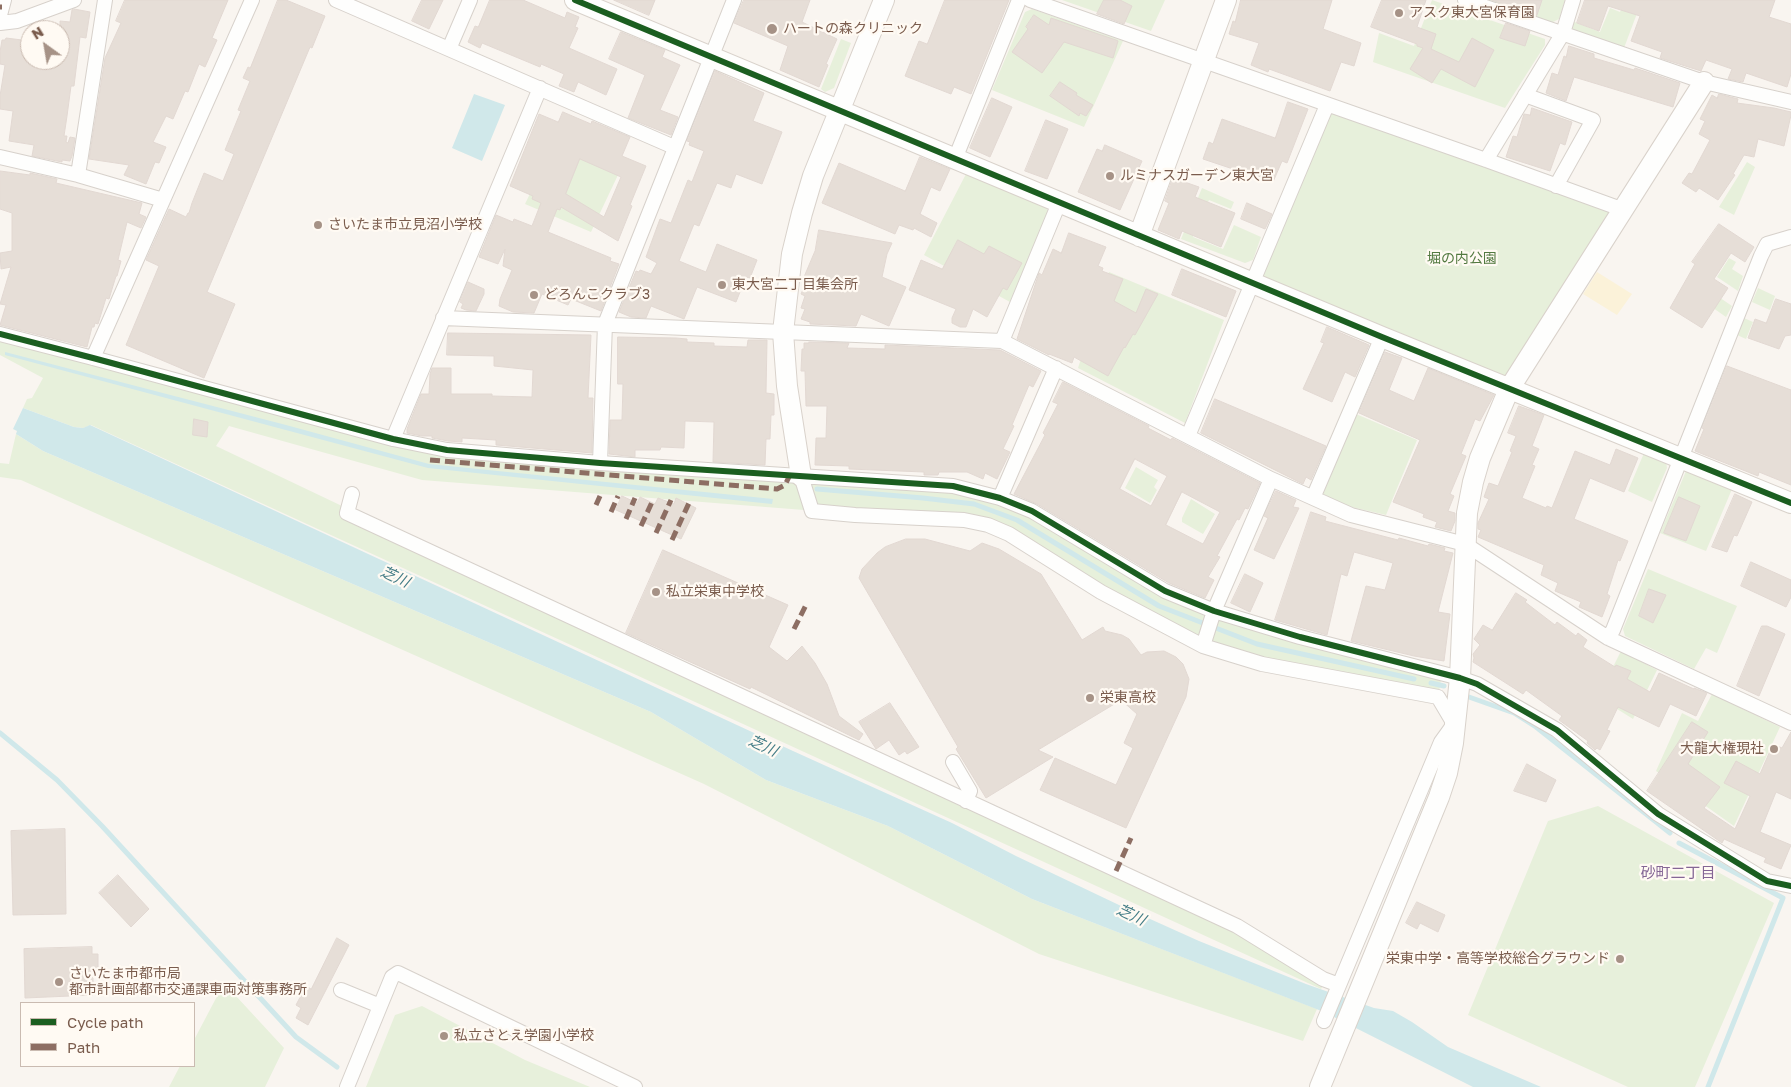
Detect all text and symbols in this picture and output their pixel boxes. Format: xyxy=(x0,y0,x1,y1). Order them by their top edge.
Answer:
place label: アスク東大宮保育園 xyxy=(1409,5,1535,21)
marker: アスク東大宮保育園 xyxy=(1393,7,1405,19)
north arrow xyxy=(20,20,70,70)
place label: ハートの森クリニック xyxy=(783,21,923,37)
marker: ハートの森クリニック xyxy=(765,22,779,36)
text: N xyxy=(28,23,46,43)
place label: ルミナスガーデン東大宮 xyxy=(1120,168,1274,184)
marker: ルミナスガーデン東大宮 xyxy=(1104,170,1116,182)
place label: さいたま市立見沼小学校 xyxy=(328,217,482,233)
marker: さいたま市立見沼小学校 xyxy=(312,219,324,231)
park label: 堀の内公園 xyxy=(1427,251,1497,267)
place label: 東大宮二丁目集会所 xyxy=(732,277,858,293)
marker: 東大宮二丁目集会所 xyxy=(716,279,728,291)
place label: どろんこクラブ3 xyxy=(544,287,650,303)
marker: どろんこクラブ3 xyxy=(528,289,540,301)
water label: 芝川 xyxy=(378,563,412,591)
place label: 私立栄東中学校 xyxy=(666,584,764,600)
marker: 私立栄東中学校 xyxy=(650,586,662,598)
place label: 栄東高校 xyxy=(1100,690,1156,706)
marker: 栄東高校 xyxy=(1084,692,1096,704)
water label: 芝川 xyxy=(746,732,780,760)
place label: 大龍大権現社 xyxy=(1680,741,1764,757)
marker: 大龍大権現社 xyxy=(1768,743,1780,755)
district label: 砂町二丁目 xyxy=(1641,864,1715,882)
water label: 芝川 xyxy=(1114,901,1148,929)
place label: 栄東中学・高等学校総合グラウンド xyxy=(1386,951,1610,967)
marker: 栄東中学・高等学校総合グラウンド xyxy=(1614,953,1626,965)
place label: さいたま市都市局 都市計画部都市交通課車両対策事務所 xyxy=(69,966,307,999)
marker: さいたま市都市局 都市計画部都市交通課車両対策事務所 xyxy=(53,976,65,988)
legend xyxy=(20,1002,195,1067)
text: Cycle path xyxy=(67,1013,143,1031)
place label: 私立さとえ学園小学校 xyxy=(454,1028,594,1044)
marker: 私立さとえ学園小学校 xyxy=(438,1030,450,1042)
text: Path xyxy=(67,1038,100,1056)

